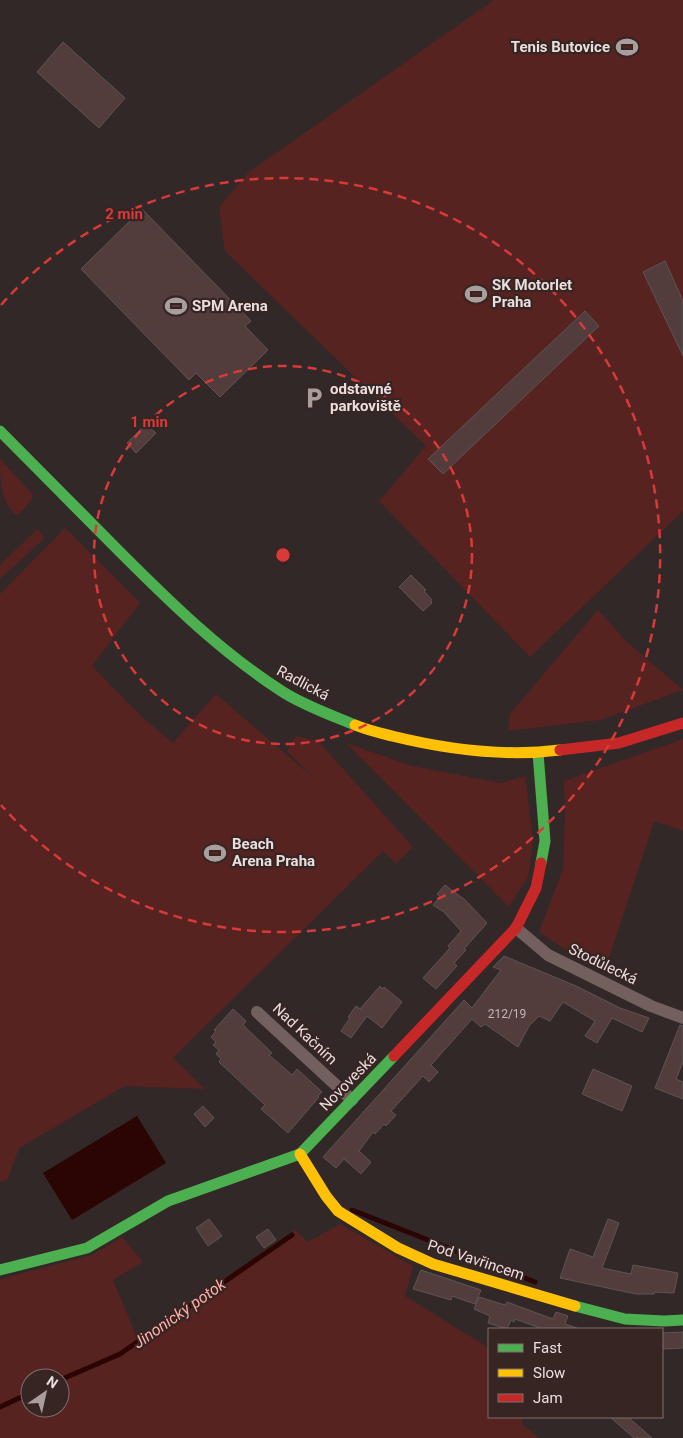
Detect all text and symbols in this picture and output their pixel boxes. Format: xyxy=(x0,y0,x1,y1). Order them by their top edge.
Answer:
sports icon: Tenis Butovice xyxy=(614,34,640,60)
place label: Tenis Butovice xyxy=(511,38,610,56)
text: 2 min xyxy=(105,205,143,223)
place label: SK Motorlet Praha xyxy=(492,276,572,311)
sports icon: SK Motorlet Praha xyxy=(463,281,489,307)
sports icon: SPM Arena xyxy=(163,293,189,319)
place label: SPM Arena xyxy=(192,297,268,315)
place label: odstavné parkoviště xyxy=(330,380,401,415)
parking icon: odstavné parkoviště xyxy=(301,385,327,411)
text: 1 min xyxy=(130,413,168,431)
centre of rings xyxy=(274,546,292,564)
street label: Radlická xyxy=(274,662,332,704)
place label: Beach Arena Praha xyxy=(232,835,315,870)
sports icon: Beach Arena Praha xyxy=(202,840,228,866)
street label: Stodůlecká xyxy=(566,940,640,988)
street label: Nad Kačním xyxy=(269,1000,341,1068)
house number: 212/19 xyxy=(488,1007,526,1021)
street label: Novoveská xyxy=(316,1049,380,1115)
street label: Pod Vavřincem xyxy=(425,1236,527,1284)
water label: Jinonický potok xyxy=(129,1274,230,1352)
legend xyxy=(488,1328,663,1418)
text: Fast xyxy=(533,1339,562,1357)
text: Slow xyxy=(533,1364,565,1382)
north arrow xyxy=(20,1368,70,1418)
text: N xyxy=(44,1373,61,1392)
text: Jam xyxy=(533,1389,563,1407)

